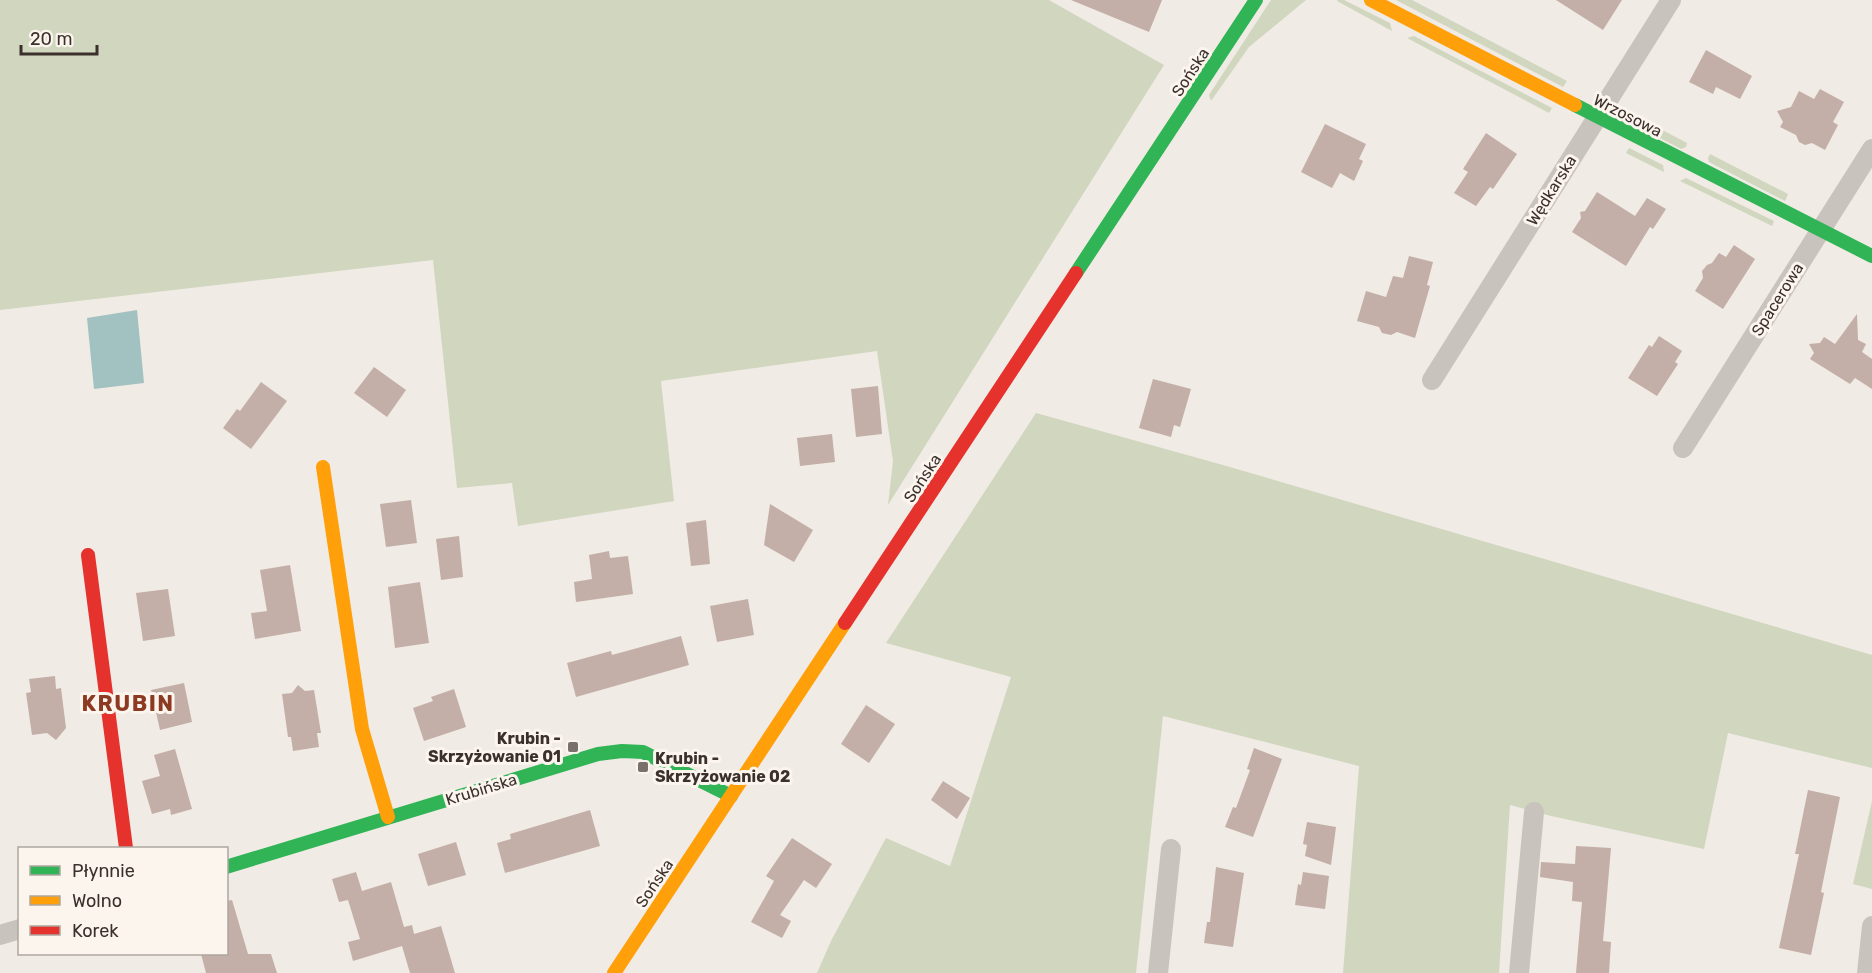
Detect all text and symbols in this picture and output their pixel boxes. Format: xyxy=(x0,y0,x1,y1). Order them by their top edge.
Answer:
scale bar xyxy=(21,18,98,56)
text: 20 m xyxy=(30,28,72,50)
street label: Sońska xyxy=(1168,44,1213,100)
street label: Wrzosowa xyxy=(1590,90,1665,141)
street label: Wędkarska xyxy=(1522,152,1581,229)
street label: Spacerowa xyxy=(1748,259,1807,339)
street label: Sońska xyxy=(900,450,945,506)
district label: KRUBIN xyxy=(81,690,175,717)
place label: Krubin - Skrzyżowanie 01 xyxy=(428,729,561,766)
marker: Krubin - Skrzyżowanie 01 xyxy=(566,740,580,754)
place label: Krubin - Skrzyżowanie 02 xyxy=(655,749,790,786)
marker: Krubin - Skrzyżowanie 02 xyxy=(636,760,650,774)
street label: Krubińska xyxy=(443,770,519,809)
legend xyxy=(18,847,228,955)
street label: Sońska xyxy=(631,856,677,911)
text: Płynnie xyxy=(72,860,135,882)
text: Wolno xyxy=(72,890,122,912)
text: Korek xyxy=(72,920,119,942)

